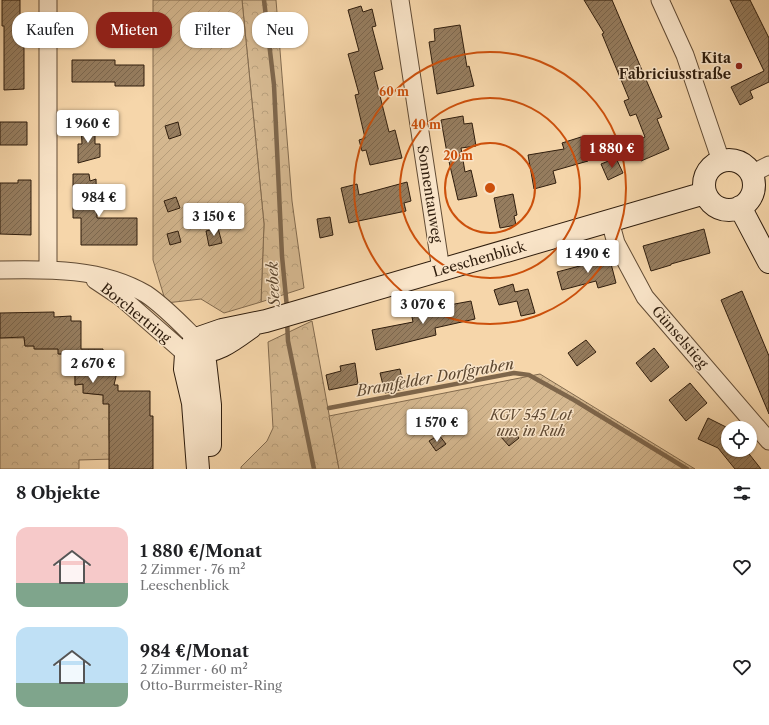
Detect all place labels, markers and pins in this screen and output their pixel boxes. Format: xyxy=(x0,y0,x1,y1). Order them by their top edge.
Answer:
place label: Kita Fabriciusstraße xyxy=(619,49,732,83)
marker: Kita Fabriciusstraße xyxy=(734,61,744,71)
pin: 1 960 € xyxy=(51,110,125,144)
pin: 1 880 € xyxy=(575,135,649,169)
centre of rings xyxy=(483,181,497,195)
pin: 984 € xyxy=(71,184,127,218)
pin: 3 150 € xyxy=(177,203,251,237)
pin: 1 490 € xyxy=(551,240,625,274)
pin: 3 070 € xyxy=(386,291,460,325)
pin: 2 670 € xyxy=(56,350,130,384)
pin: 1 570 € xyxy=(400,409,474,443)

